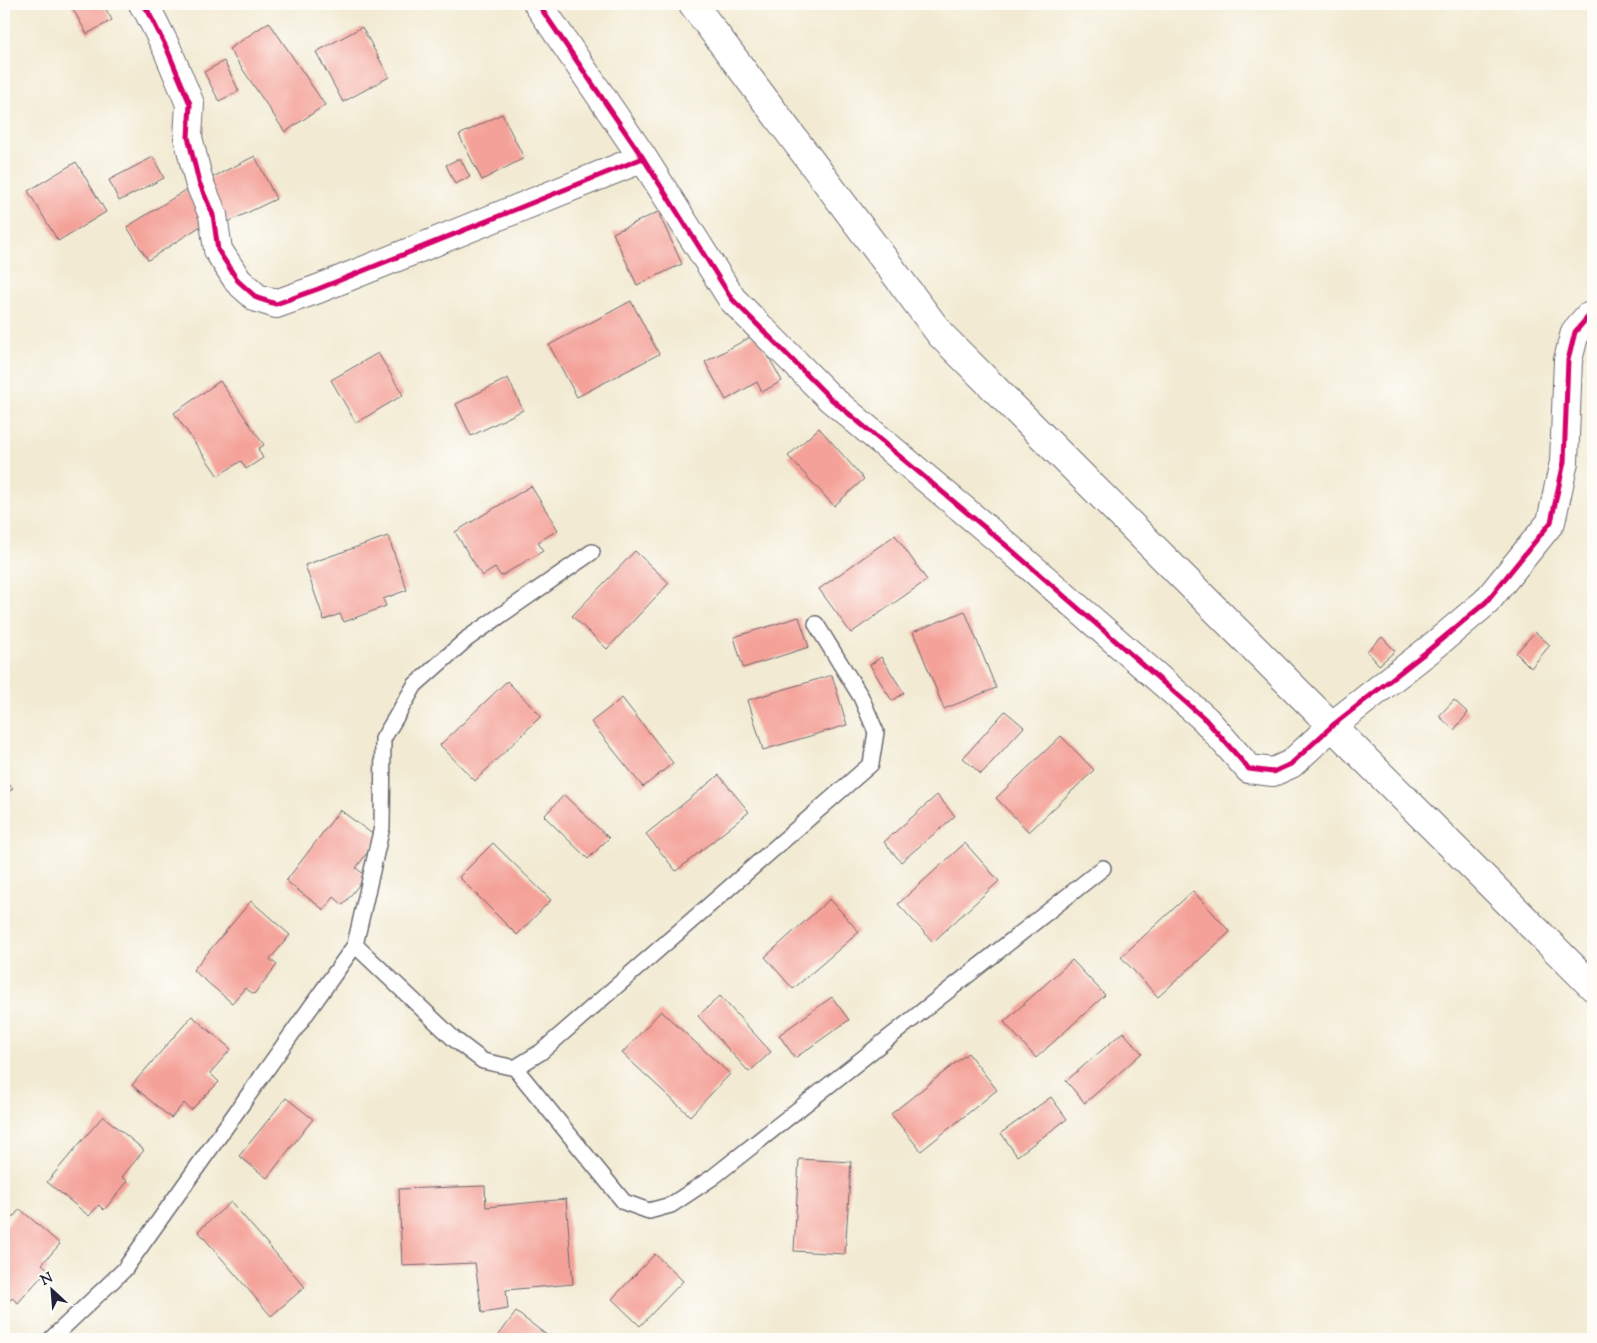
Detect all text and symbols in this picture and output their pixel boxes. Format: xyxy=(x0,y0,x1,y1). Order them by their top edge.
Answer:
north arrow xyxy=(28,1266,78,1316)
text: N xyxy=(38,1269,57,1292)

